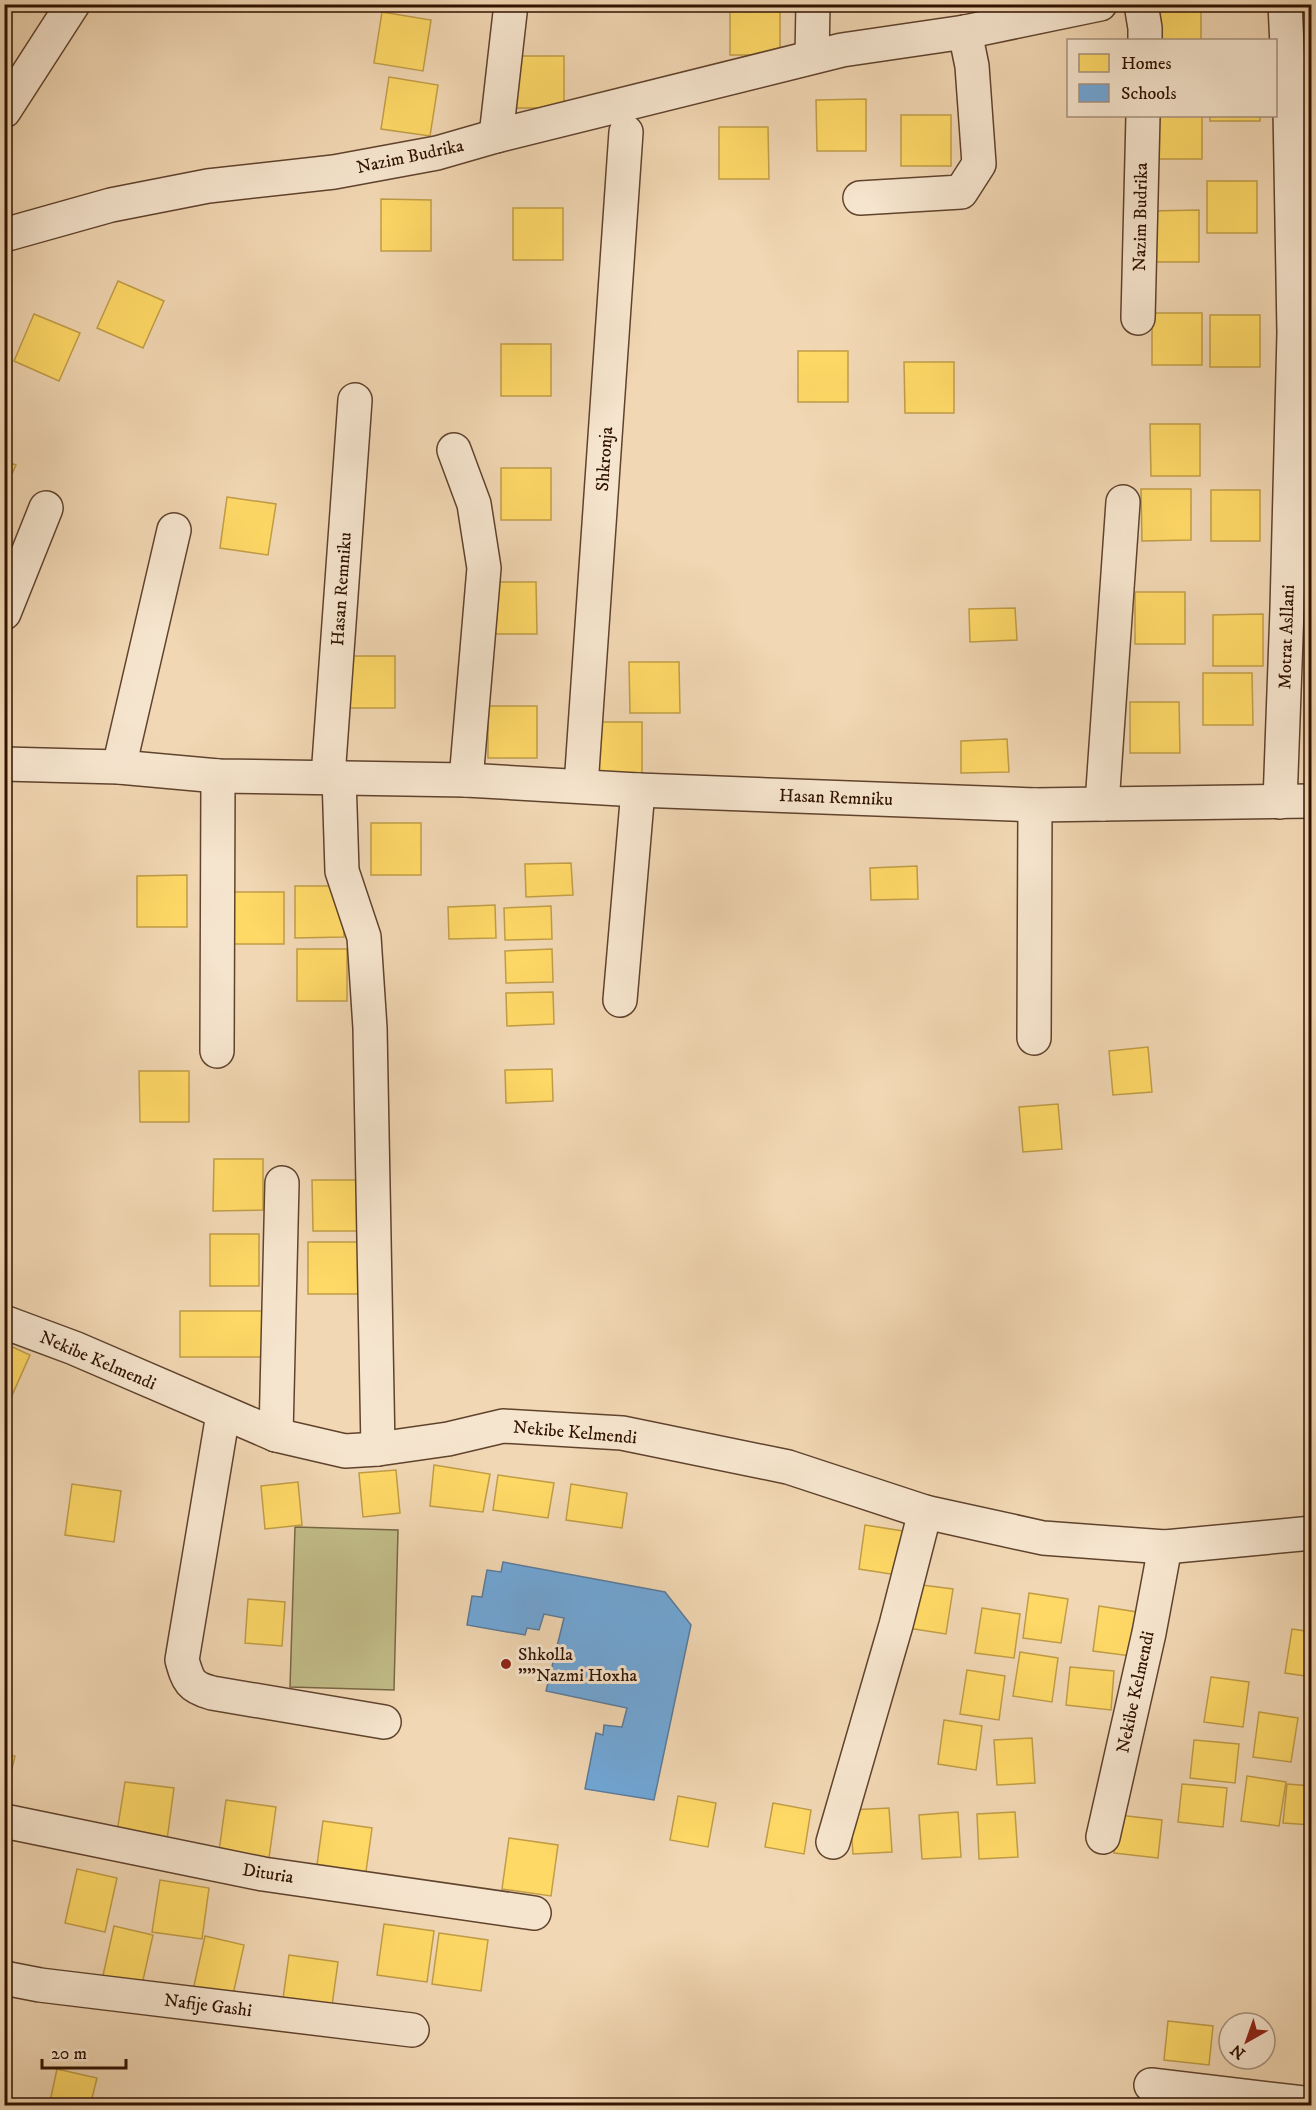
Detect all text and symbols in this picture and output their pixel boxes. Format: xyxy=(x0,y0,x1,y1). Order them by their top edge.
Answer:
legend xyxy=(1067,39,1277,117)
text: Homes xyxy=(1121,53,1172,75)
text: Schools xyxy=(1121,83,1176,105)
street label: Nazim Budrika xyxy=(355,135,466,179)
street label: Nazim Budrika xyxy=(1129,162,1153,272)
street label: Shkronja xyxy=(592,426,618,492)
street label: Hasan Remniku xyxy=(327,531,357,647)
street label: Motrat Asllani xyxy=(1274,584,1300,690)
street label: Hasan Remniku xyxy=(779,785,894,811)
street label: Nekibe Kelmendi xyxy=(36,1326,159,1395)
street label: Nekibe Kelmendi xyxy=(512,1417,638,1449)
street label: Nekibe Kelmendi xyxy=(1112,1629,1160,1755)
place label: Shkolla ""Nazmi Hoxha xyxy=(518,1644,638,1687)
marker: Shkolla ""Nazmi Hoxha xyxy=(499,1657,513,1671)
street label: Dituria xyxy=(241,1859,295,1889)
street label: Nafije Gashi xyxy=(163,1990,253,2022)
north arrow xyxy=(1217,2011,1277,2071)
scale bar xyxy=(42,2032,126,2070)
text: N xyxy=(1227,2040,1249,2064)
text: 20 m xyxy=(51,2043,87,2065)

